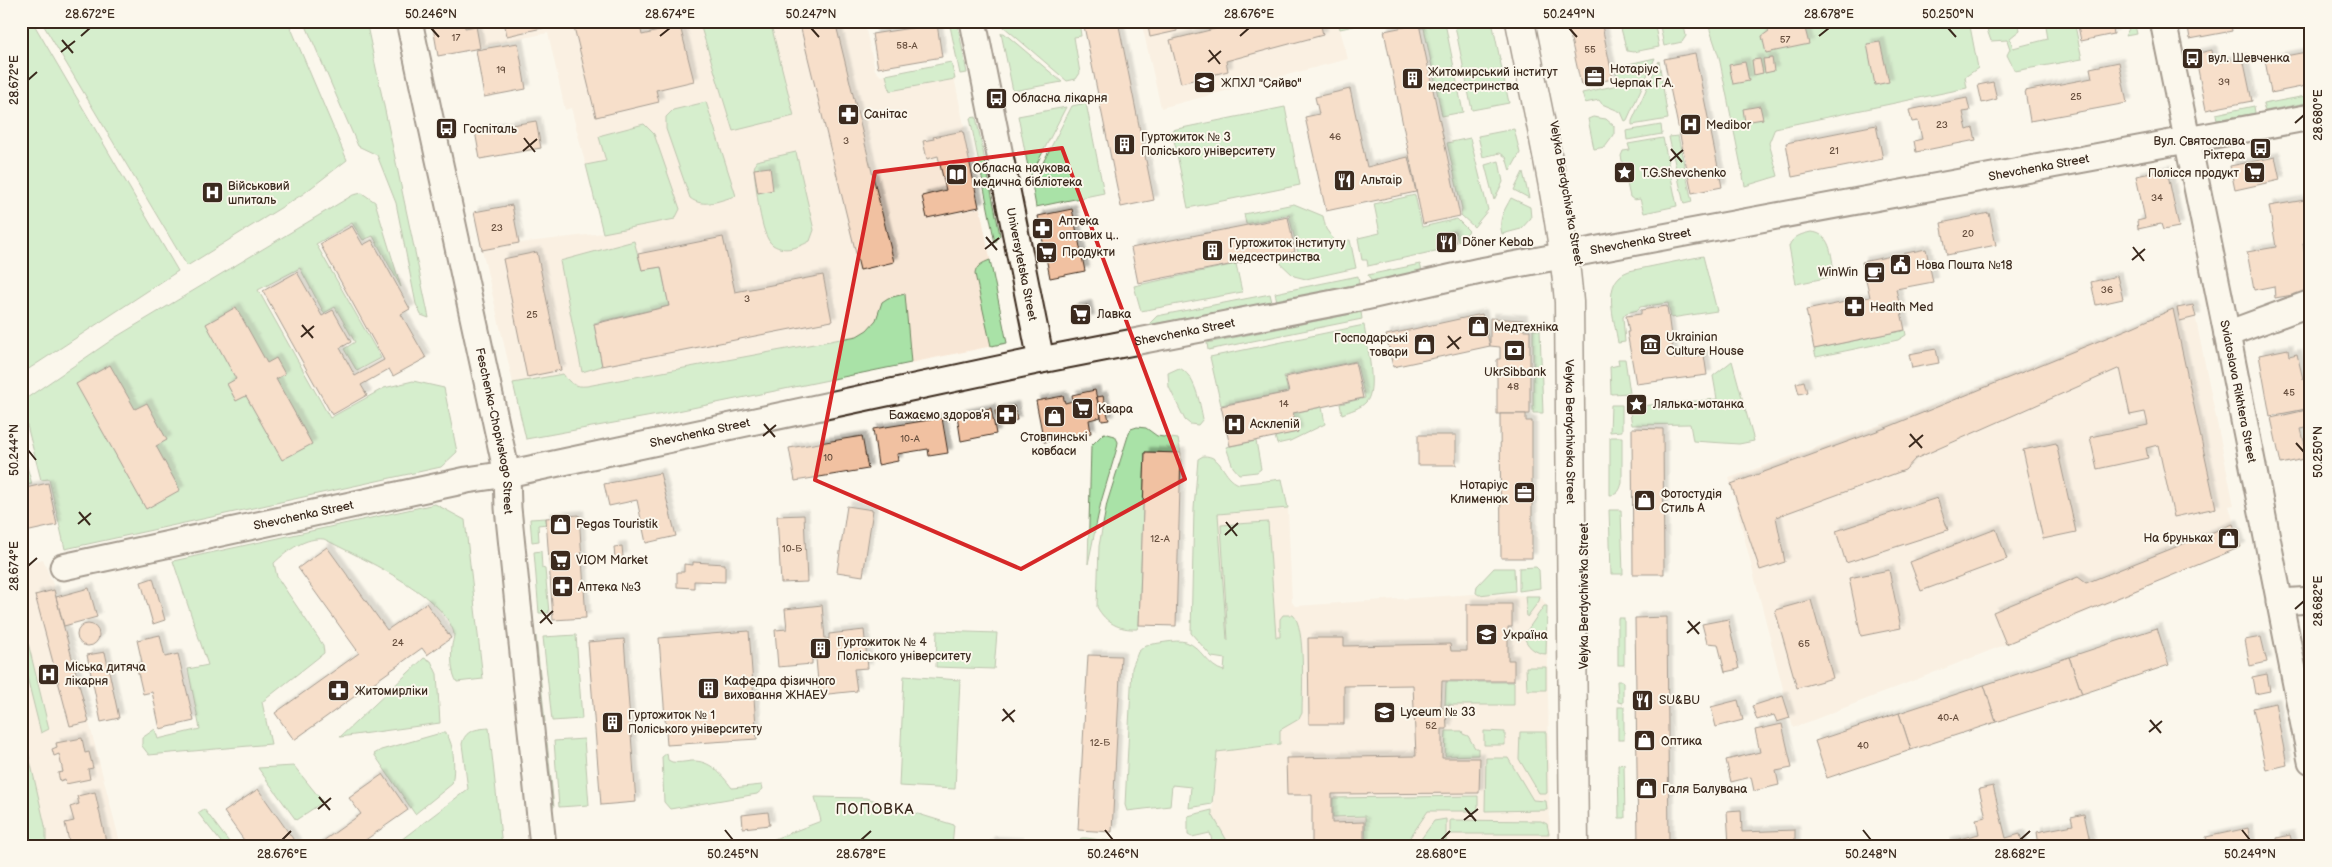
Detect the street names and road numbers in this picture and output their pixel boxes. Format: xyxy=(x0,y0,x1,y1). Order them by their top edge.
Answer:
street label: Velyka Berdychivs'ka Street xyxy=(1546,120,1586,267)
street label: Shevchenka Street xyxy=(1987,151,2091,184)
street label: Universytetska Street xyxy=(1003,206,1041,322)
street label: Shevchenka Street xyxy=(1589,225,1692,258)
street label: Shevchenka Street xyxy=(1133,315,1236,349)
street label: Sviatoslava Rikhtera Street xyxy=(2217,319,2260,464)
street label: Feschenka-Chopivskogo Street xyxy=(472,346,516,515)
street label: Velyka Berdychivska Street xyxy=(1562,359,1578,504)
street label: Shevchenka Street xyxy=(648,415,752,451)
street label: Shevchenka Street xyxy=(252,497,355,533)
street label: Velyka Berdychivs'ka Street xyxy=(1577,522,1592,669)

